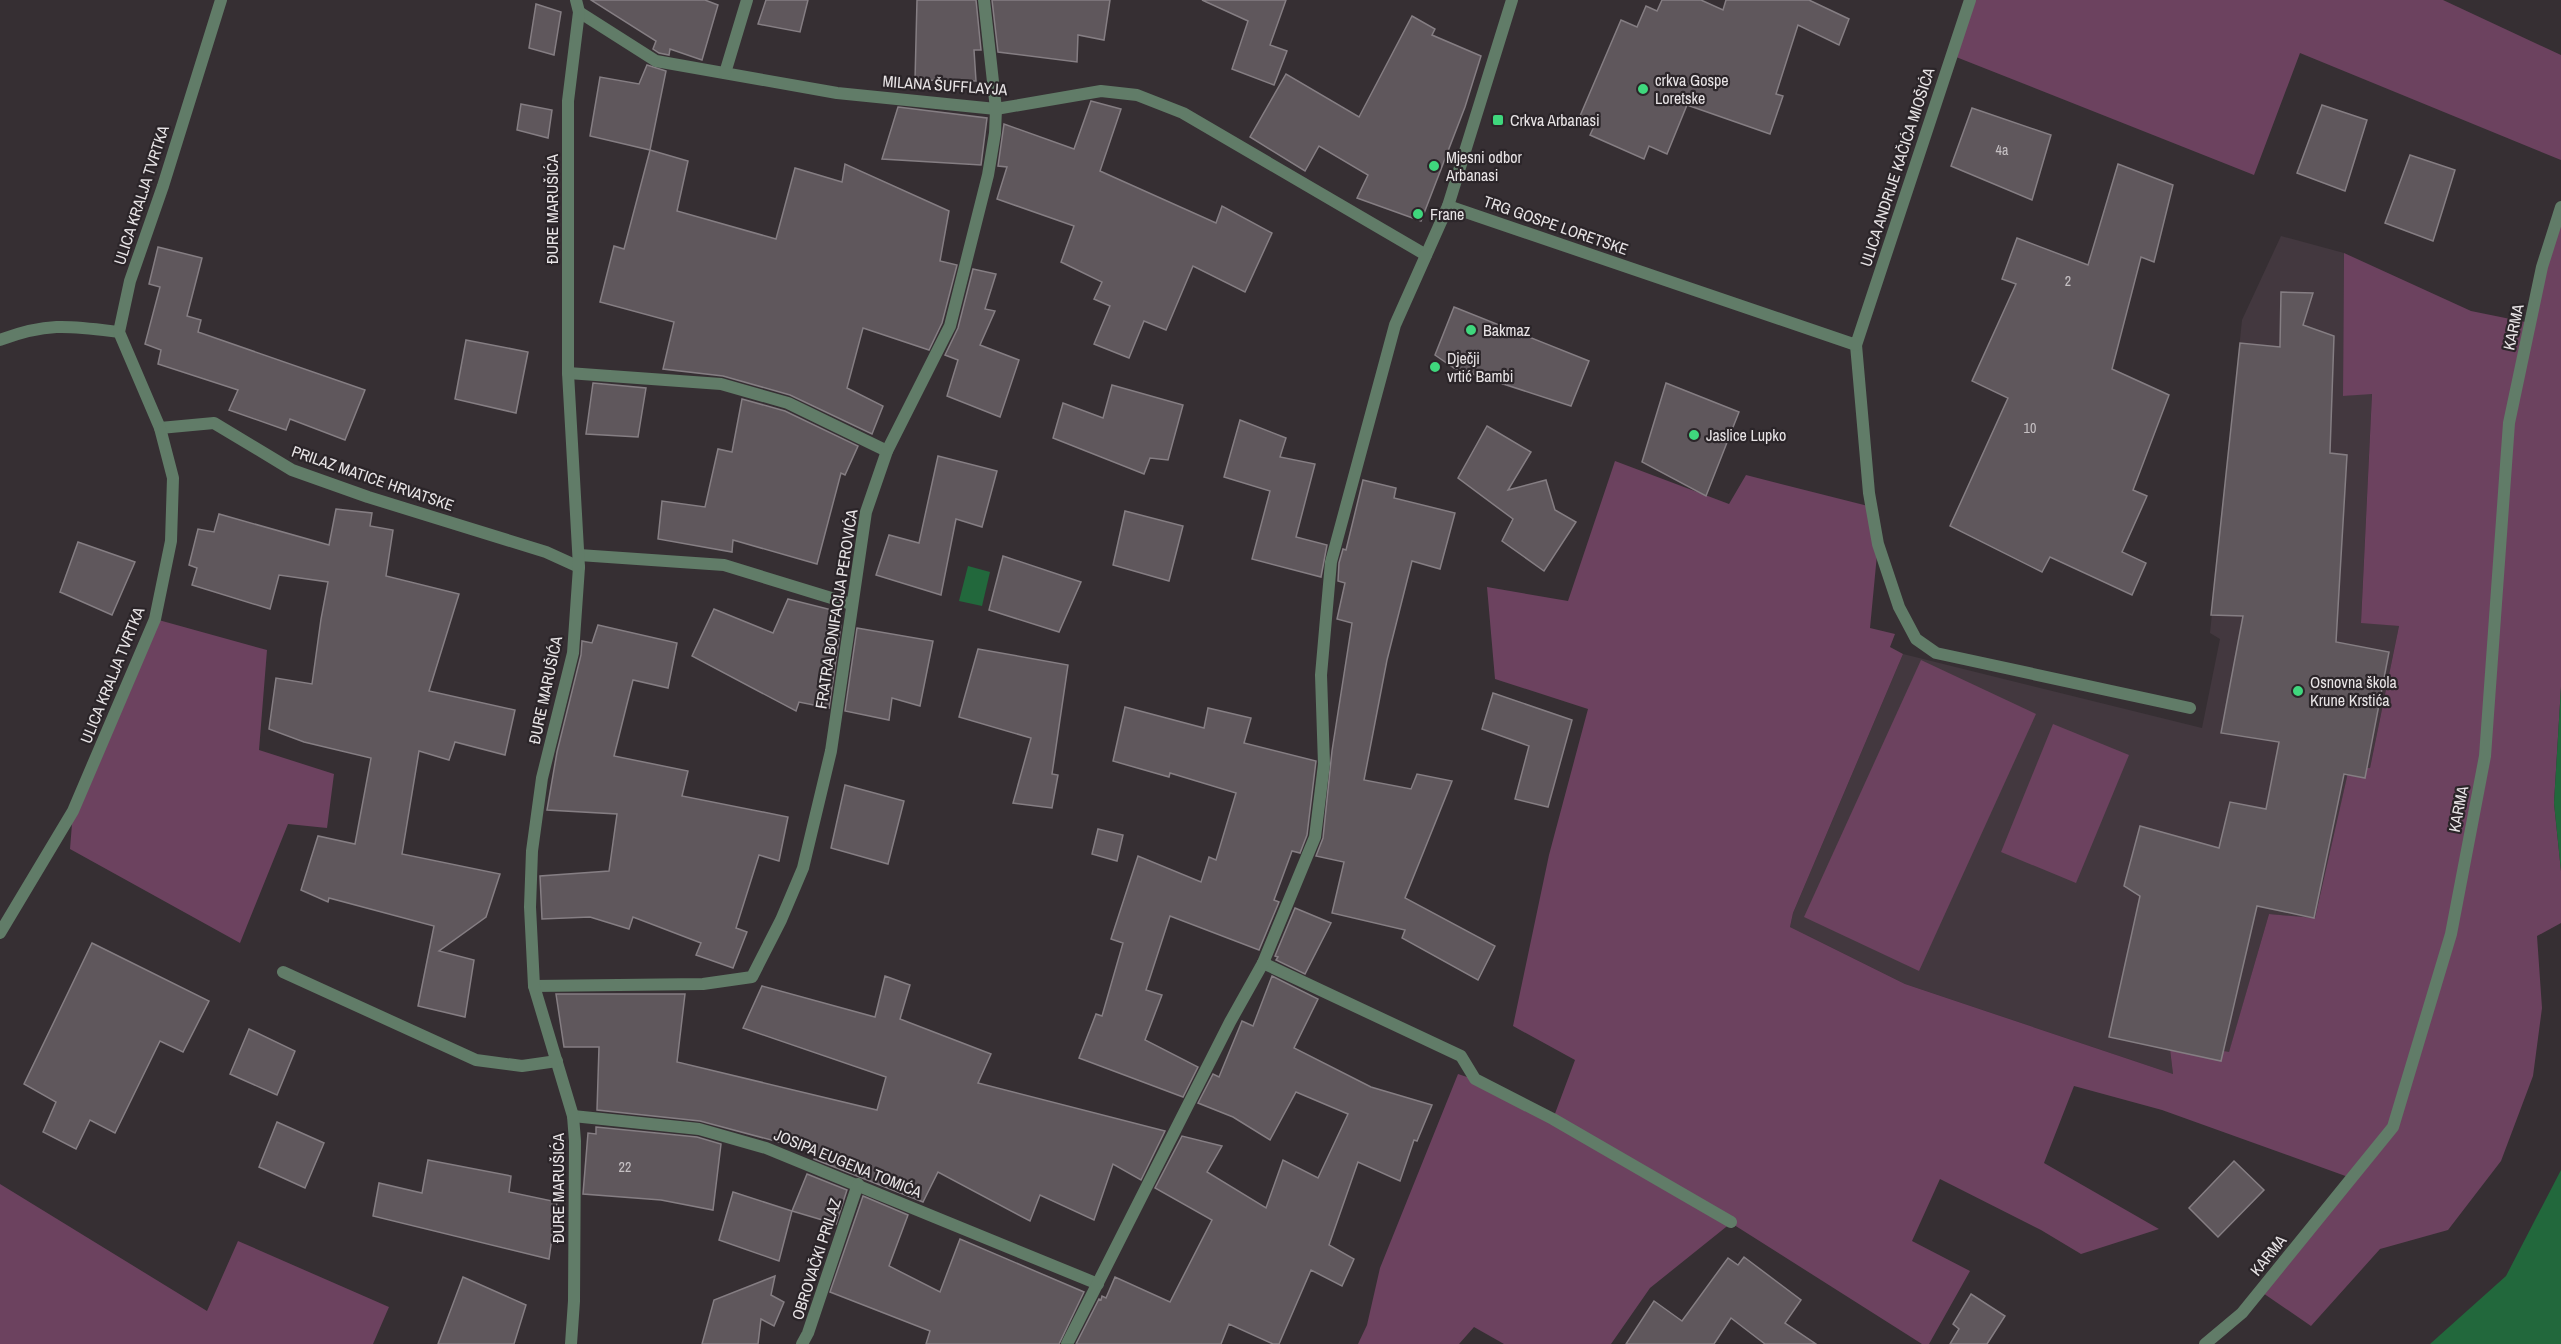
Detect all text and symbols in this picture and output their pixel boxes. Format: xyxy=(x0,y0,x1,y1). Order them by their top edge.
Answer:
street label: ULICA ANDRIJE KAČIĆA MIOŠIĆA xyxy=(1854,65,1940,269)
place label: crkva Gospe Loretske xyxy=(1655,69,1729,109)
street label: MILANA ŠUFFLAYJA xyxy=(882,70,1008,100)
marker: crkva Gospe Loretske xyxy=(1636,82,1650,96)
place label: Crkva Arbanasi xyxy=(1510,109,1600,131)
marker: Crkva Arbanasi xyxy=(1491,113,1505,127)
street label: ULICA KRALJA TVRTKA xyxy=(108,122,174,268)
house number: 4a xyxy=(1996,141,2009,159)
place label: Mjesni odbor Arbanasi xyxy=(1445,146,1522,186)
street label: ĐURE MARUŠIĆA xyxy=(541,154,563,264)
marker: Mjesni odbor Arbanasi xyxy=(1427,159,1441,173)
street label: TRG GOSPE LORETSKE xyxy=(1481,190,1631,260)
place label: Frane xyxy=(1430,203,1464,225)
marker: Frane xyxy=(1411,207,1425,221)
house number: 2 xyxy=(2065,272,2071,290)
street label: KARMA xyxy=(2497,302,2529,352)
place label: Bakmaz xyxy=(1483,319,1531,341)
marker: Bakmaz xyxy=(1464,323,1478,337)
place label: Dječji vrtić Bambi xyxy=(1447,347,1513,387)
marker: Dječji vrtić Bambi xyxy=(1428,360,1442,374)
house number: 10 xyxy=(2024,419,2036,437)
place label: Jaslice Lupko xyxy=(1706,424,1786,446)
marker: Jaslice Lupko xyxy=(1687,428,1701,442)
street label: PRILAZ MATICE HRVATSKE xyxy=(289,440,457,516)
street label: FRATRA BONIFACIJA PEROVIĆA xyxy=(809,507,863,710)
street label: ULICA KRALJA TVRTKA xyxy=(75,603,150,747)
street label: ĐURE MARUŠIĆA xyxy=(523,634,567,746)
place label: Osnovna škola Krune Krstića xyxy=(2310,671,2397,711)
marker: Osnovna škola Krune Krstića xyxy=(2291,684,2305,698)
street label: KARMA xyxy=(2443,784,2473,834)
street label: JOSIPA EUGENA TOMIĆA xyxy=(771,1123,925,1203)
street label: ĐURE MARUŠIĆA xyxy=(547,1133,569,1243)
house number: 22 xyxy=(619,1158,631,1176)
street label: OBROVAČKI PRILAZ xyxy=(786,1195,846,1323)
street label: KARMA xyxy=(2245,1230,2291,1280)

